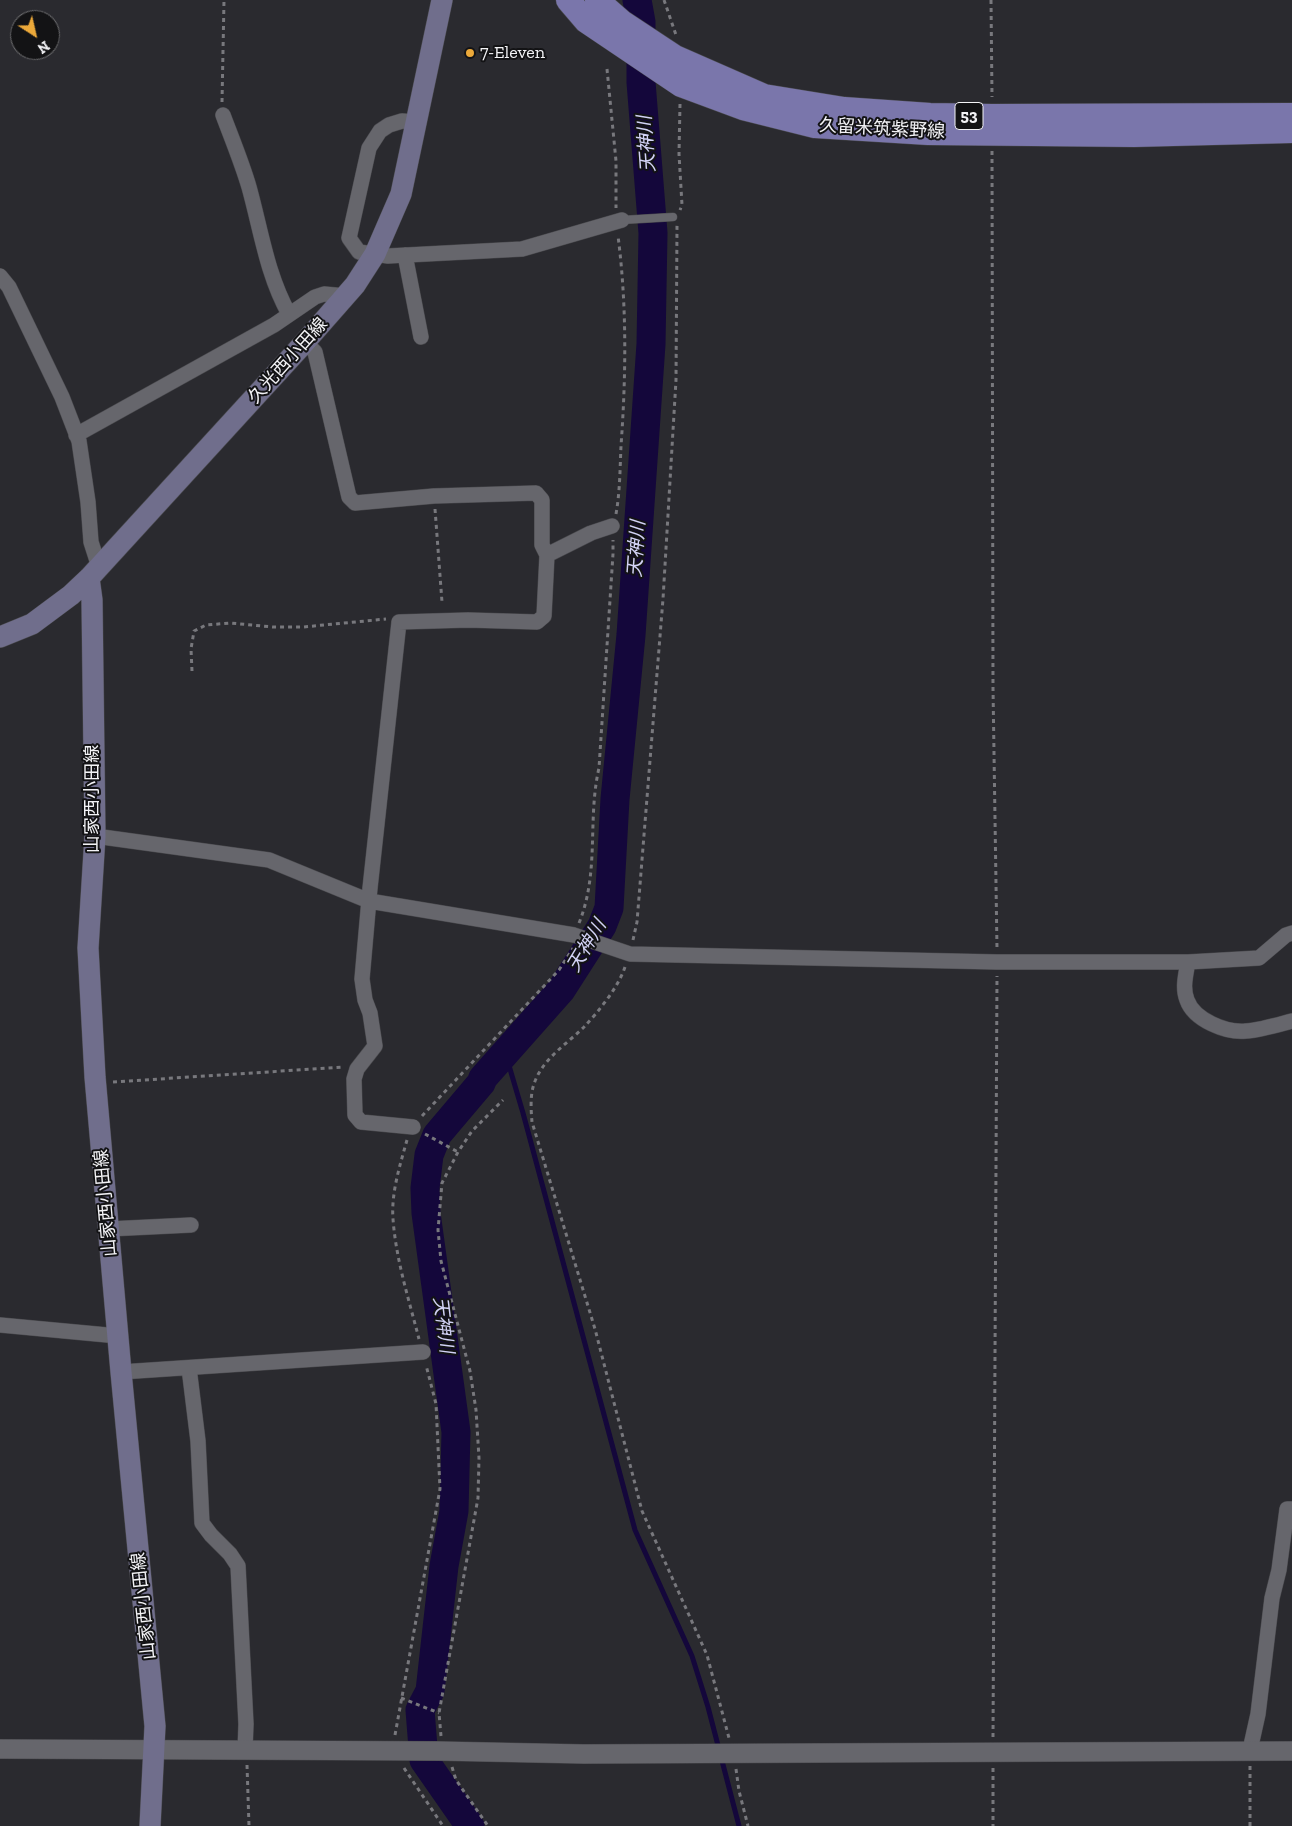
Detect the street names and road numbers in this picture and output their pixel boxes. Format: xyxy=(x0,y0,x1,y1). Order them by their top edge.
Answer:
road number: 53 xyxy=(955,102,983,130)
street label: 久留米筑紫野線 xyxy=(819,115,945,143)
street label: 久光西小田線 xyxy=(244,314,332,408)
street label: 山家西小田線 xyxy=(82,745,104,853)
street label: 山家西小田線 xyxy=(91,1148,121,1258)
street label: 山家西小田線 xyxy=(128,1551,160,1661)

